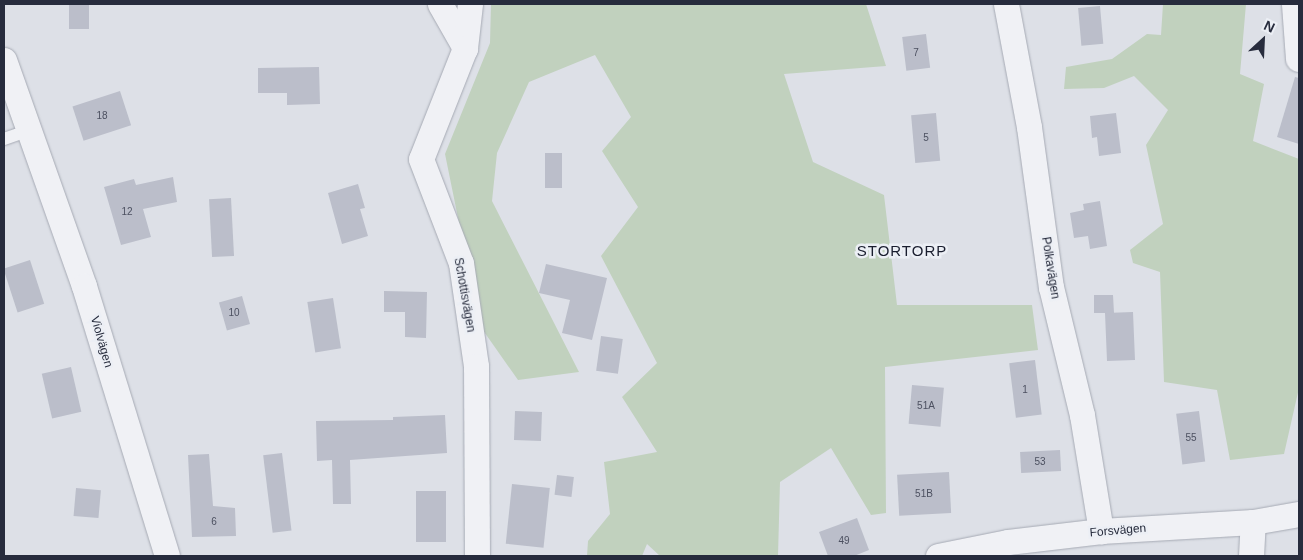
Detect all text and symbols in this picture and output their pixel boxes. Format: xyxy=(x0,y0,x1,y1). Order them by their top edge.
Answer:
north arrow xyxy=(1238,15,1288,65)
text: N xyxy=(1261,17,1277,36)
house number: 7 xyxy=(913,47,919,59)
house number: 18 xyxy=(96,110,108,122)
house number: 5 xyxy=(923,132,929,144)
house number: 12 xyxy=(121,206,133,218)
street label: Polkavägen xyxy=(1038,236,1062,300)
district label: STORTORP xyxy=(856,242,948,260)
street label: Schottisvägen xyxy=(450,257,478,333)
house number: 10 xyxy=(228,307,240,319)
street label: Violvägen xyxy=(87,315,115,369)
house number: 1 xyxy=(1022,384,1028,396)
house number: 51A xyxy=(917,400,935,412)
house number: 55 xyxy=(1185,432,1197,444)
house number: 53 xyxy=(1034,456,1046,468)
house number: 51B xyxy=(915,488,933,500)
house number: 6 xyxy=(211,516,217,528)
street label: Forsvägen xyxy=(1089,521,1147,541)
house number: 49 xyxy=(838,535,850,547)

